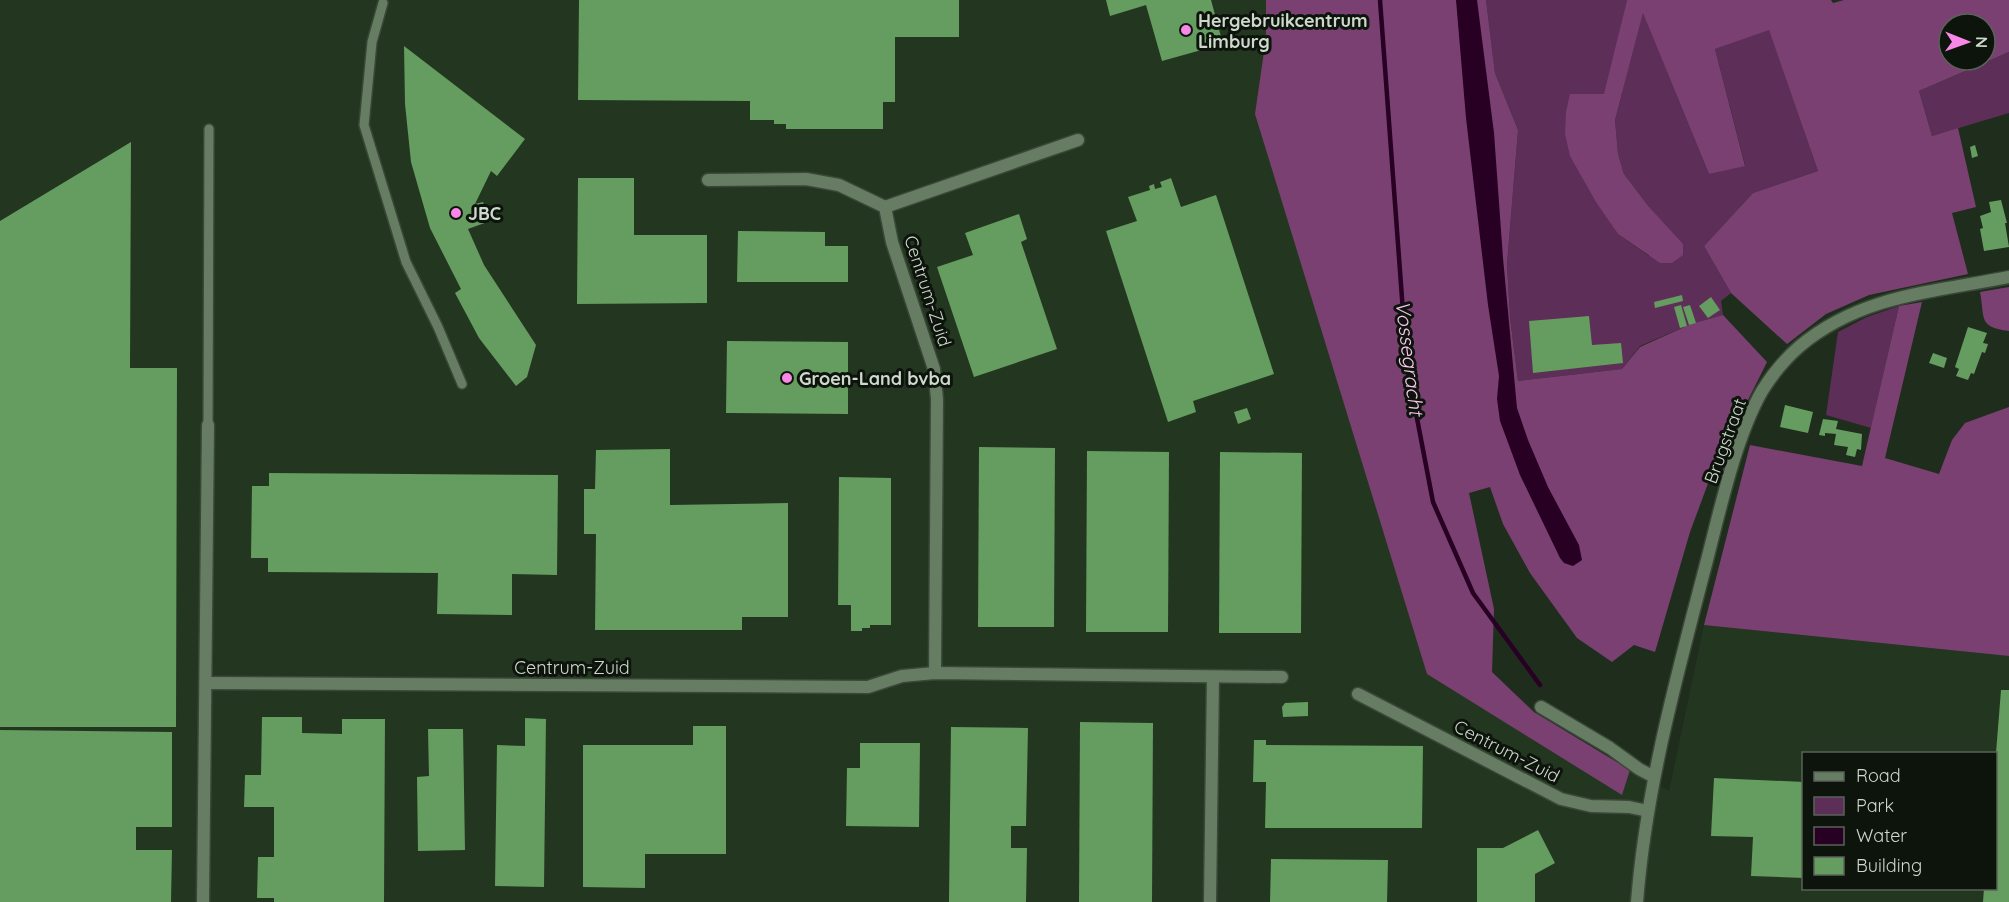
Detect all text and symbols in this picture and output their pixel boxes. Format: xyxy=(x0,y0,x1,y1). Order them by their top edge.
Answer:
place label: Hergebruikcentrum Limburg xyxy=(1198,9,1368,53)
north arrow xyxy=(1937,12,1997,72)
marker: Hergebruikcentrum Limburg xyxy=(1179,23,1193,37)
text: N xyxy=(1972,36,1992,48)
place label: JBC xyxy=(468,202,501,225)
marker: JBC xyxy=(449,206,463,220)
street label: Centrum-Zuid xyxy=(899,233,957,349)
water label: Vossegracht xyxy=(1391,299,1430,419)
place label: Groen-Land bvba xyxy=(799,367,951,390)
marker: Groen-Land bvba xyxy=(780,371,794,385)
street label: Brugstraat xyxy=(1699,395,1751,487)
street label: Centrum-Zuid xyxy=(514,656,630,679)
street label: Centrum-Zuid xyxy=(1450,715,1564,787)
legend xyxy=(1802,752,1997,890)
text: Road xyxy=(1856,764,1901,787)
text: Park xyxy=(1856,794,1894,817)
text: Water xyxy=(1856,824,1907,847)
text: Building xyxy=(1856,854,1922,877)

